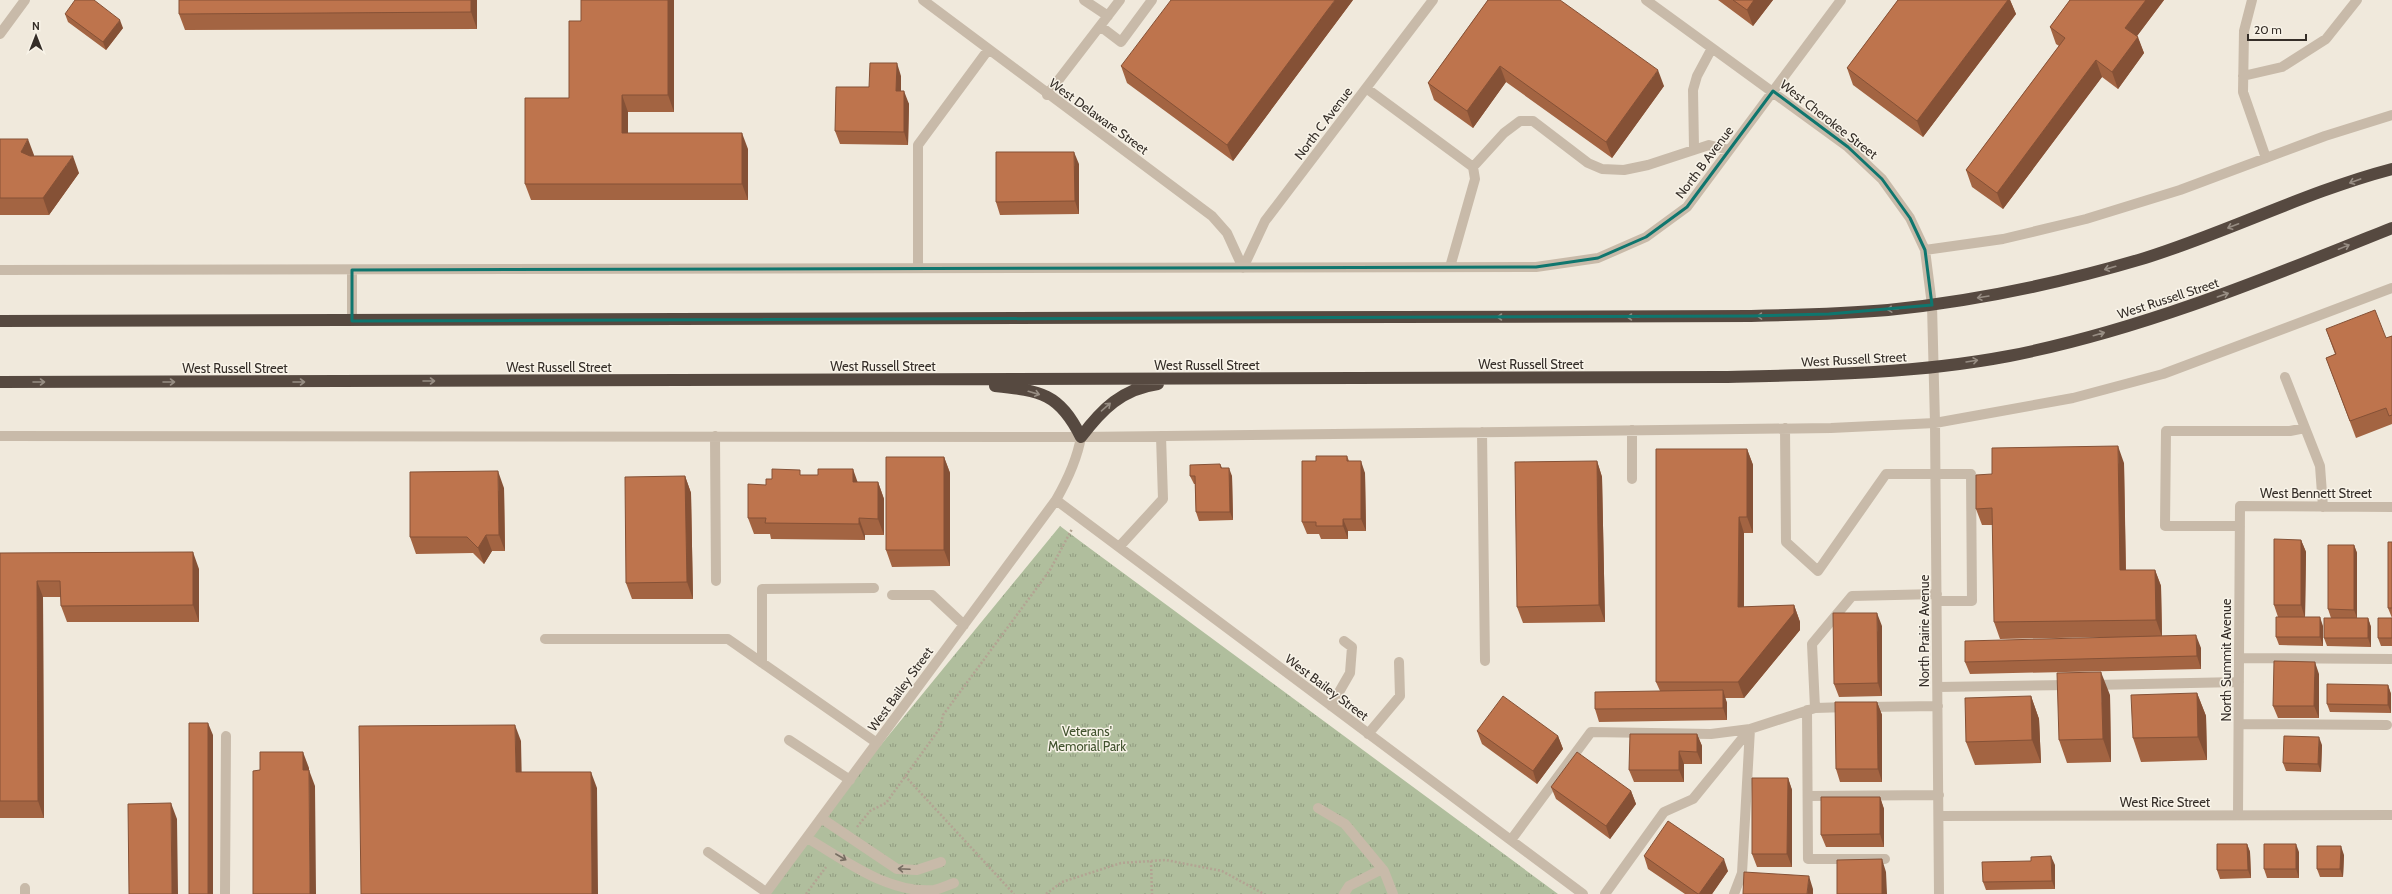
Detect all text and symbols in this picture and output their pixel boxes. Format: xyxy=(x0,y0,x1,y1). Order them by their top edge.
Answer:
north arrow xyxy=(16,16,56,56)
scale bar xyxy=(2248,16,2306,42)
text: N xyxy=(32,19,40,33)
text: 20 m xyxy=(2254,22,2282,37)
street label: West Delaware Street xyxy=(1046,75,1152,158)
street label: West Cherokee Street xyxy=(1777,76,1881,162)
street label: North C Avenue xyxy=(1291,83,1356,162)
street label: North B Avenue xyxy=(1672,122,1737,201)
one-way arrow xyxy=(2348,178,2361,185)
one-way arrow xyxy=(2228,223,2240,231)
one-way arrow xyxy=(2338,243,2350,251)
one-way arrow xyxy=(2104,265,2117,272)
street label: West Russell Street xyxy=(2115,274,2221,322)
one-way arrow xyxy=(2217,291,2229,299)
one-way arrow xyxy=(1977,293,1990,301)
one-way arrow xyxy=(1887,305,1900,313)
one-way arrow xyxy=(1757,312,1770,320)
one-way arrow xyxy=(1497,313,1510,321)
one-way arrow xyxy=(1627,313,1640,321)
one-way arrow xyxy=(2092,330,2105,337)
street label: West Russell Street xyxy=(1801,348,1908,370)
street label: West Russell Street xyxy=(1478,356,1584,372)
street label: West Russell Street xyxy=(1154,357,1260,373)
one-way arrow xyxy=(1965,357,1978,365)
street label: West Russell Street xyxy=(830,358,936,374)
street label: West Russell Street xyxy=(506,359,612,375)
street label: West Russell Street xyxy=(182,360,288,376)
one-way arrow xyxy=(422,377,435,385)
one-way arrow xyxy=(32,378,45,386)
one-way arrow xyxy=(162,378,175,386)
one-way arrow xyxy=(292,378,305,386)
one-way arrow xyxy=(1028,390,1041,397)
one-way arrow xyxy=(1101,402,1111,411)
street label: West Bennett Street xyxy=(2260,485,2373,501)
street label: North Prairie Avenue xyxy=(1916,574,1932,687)
street label: North Summit Avenue xyxy=(2218,598,2234,722)
street label: West Bailey Street xyxy=(864,643,936,734)
street label: West Bailey Street xyxy=(1282,650,1372,724)
park label: Veterans' Memorial Park xyxy=(1048,723,1126,754)
street label: West Rice Street xyxy=(2120,794,2211,810)
one-way arrow xyxy=(834,854,846,862)
one-way arrow xyxy=(898,866,911,873)

